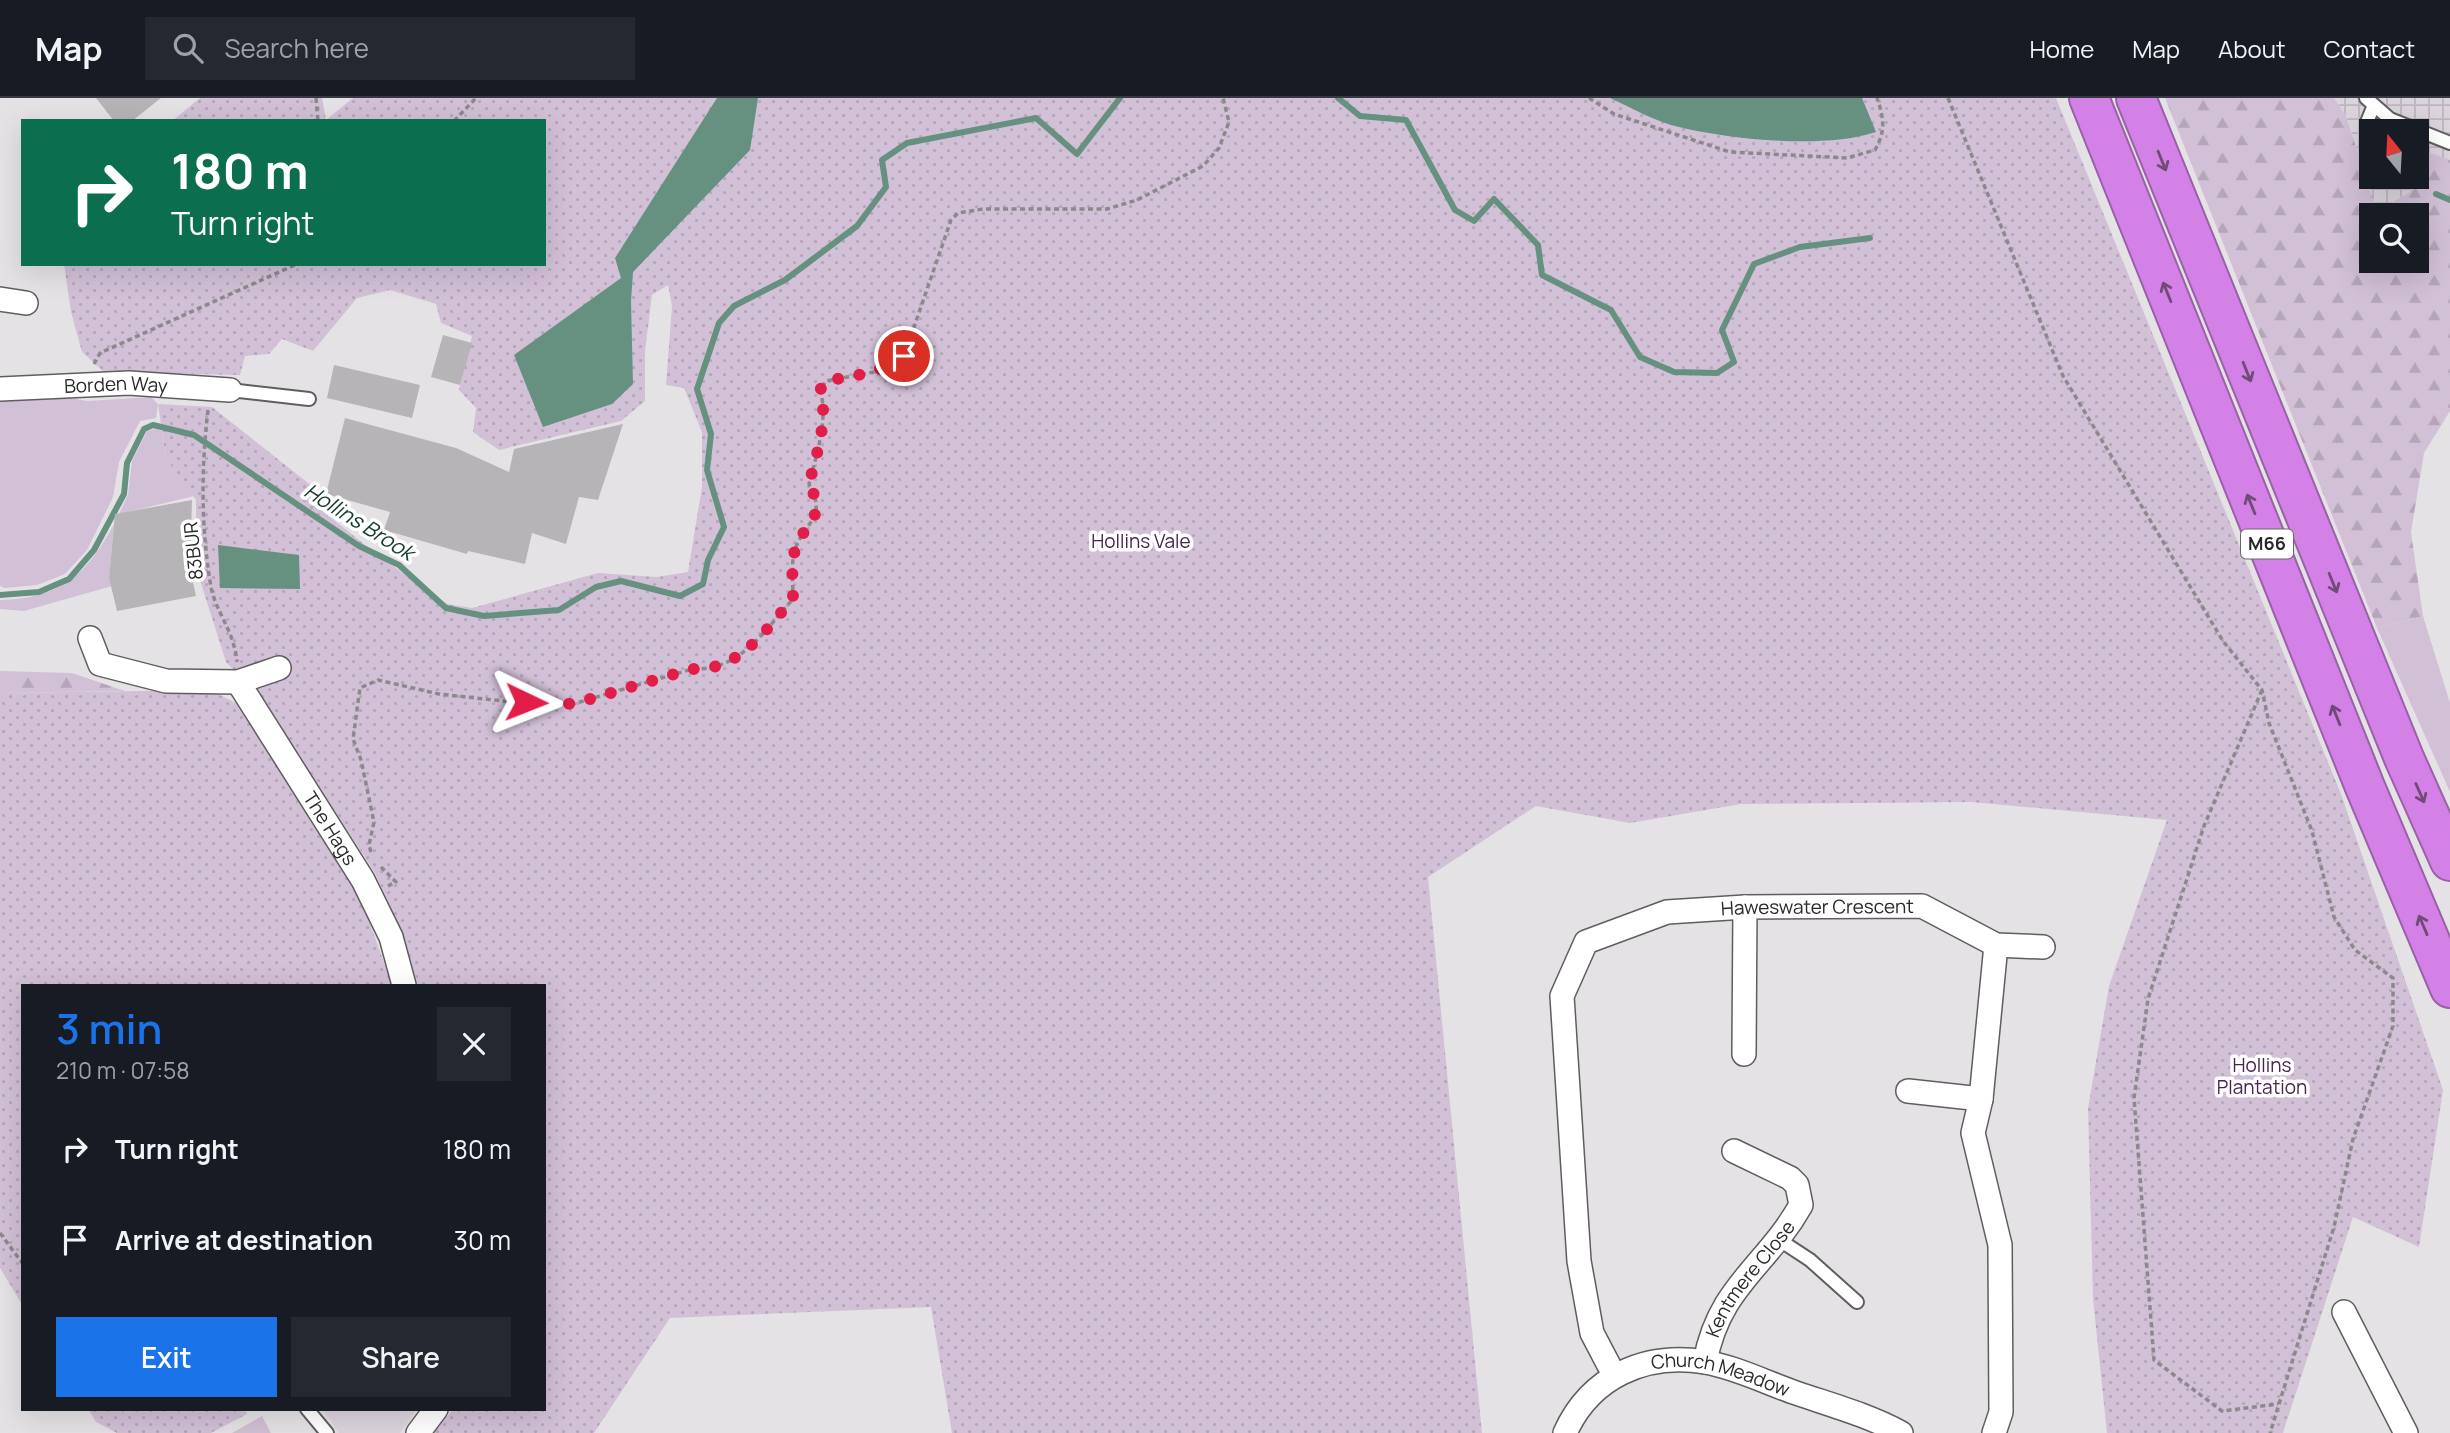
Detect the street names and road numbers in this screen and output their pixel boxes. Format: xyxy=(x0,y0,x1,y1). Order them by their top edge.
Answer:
street label: Borden Way xyxy=(63,370,169,399)
street label: 83BUR xyxy=(177,521,209,581)
road number: M66 xyxy=(2241,530,2293,559)
street label: The Hags xyxy=(297,787,363,870)
street label: Haweswater Crescent xyxy=(1720,893,1914,922)
street label: Kentmere Close xyxy=(1699,1215,1801,1341)
street label: Church Meadow xyxy=(1649,1347,1794,1403)

